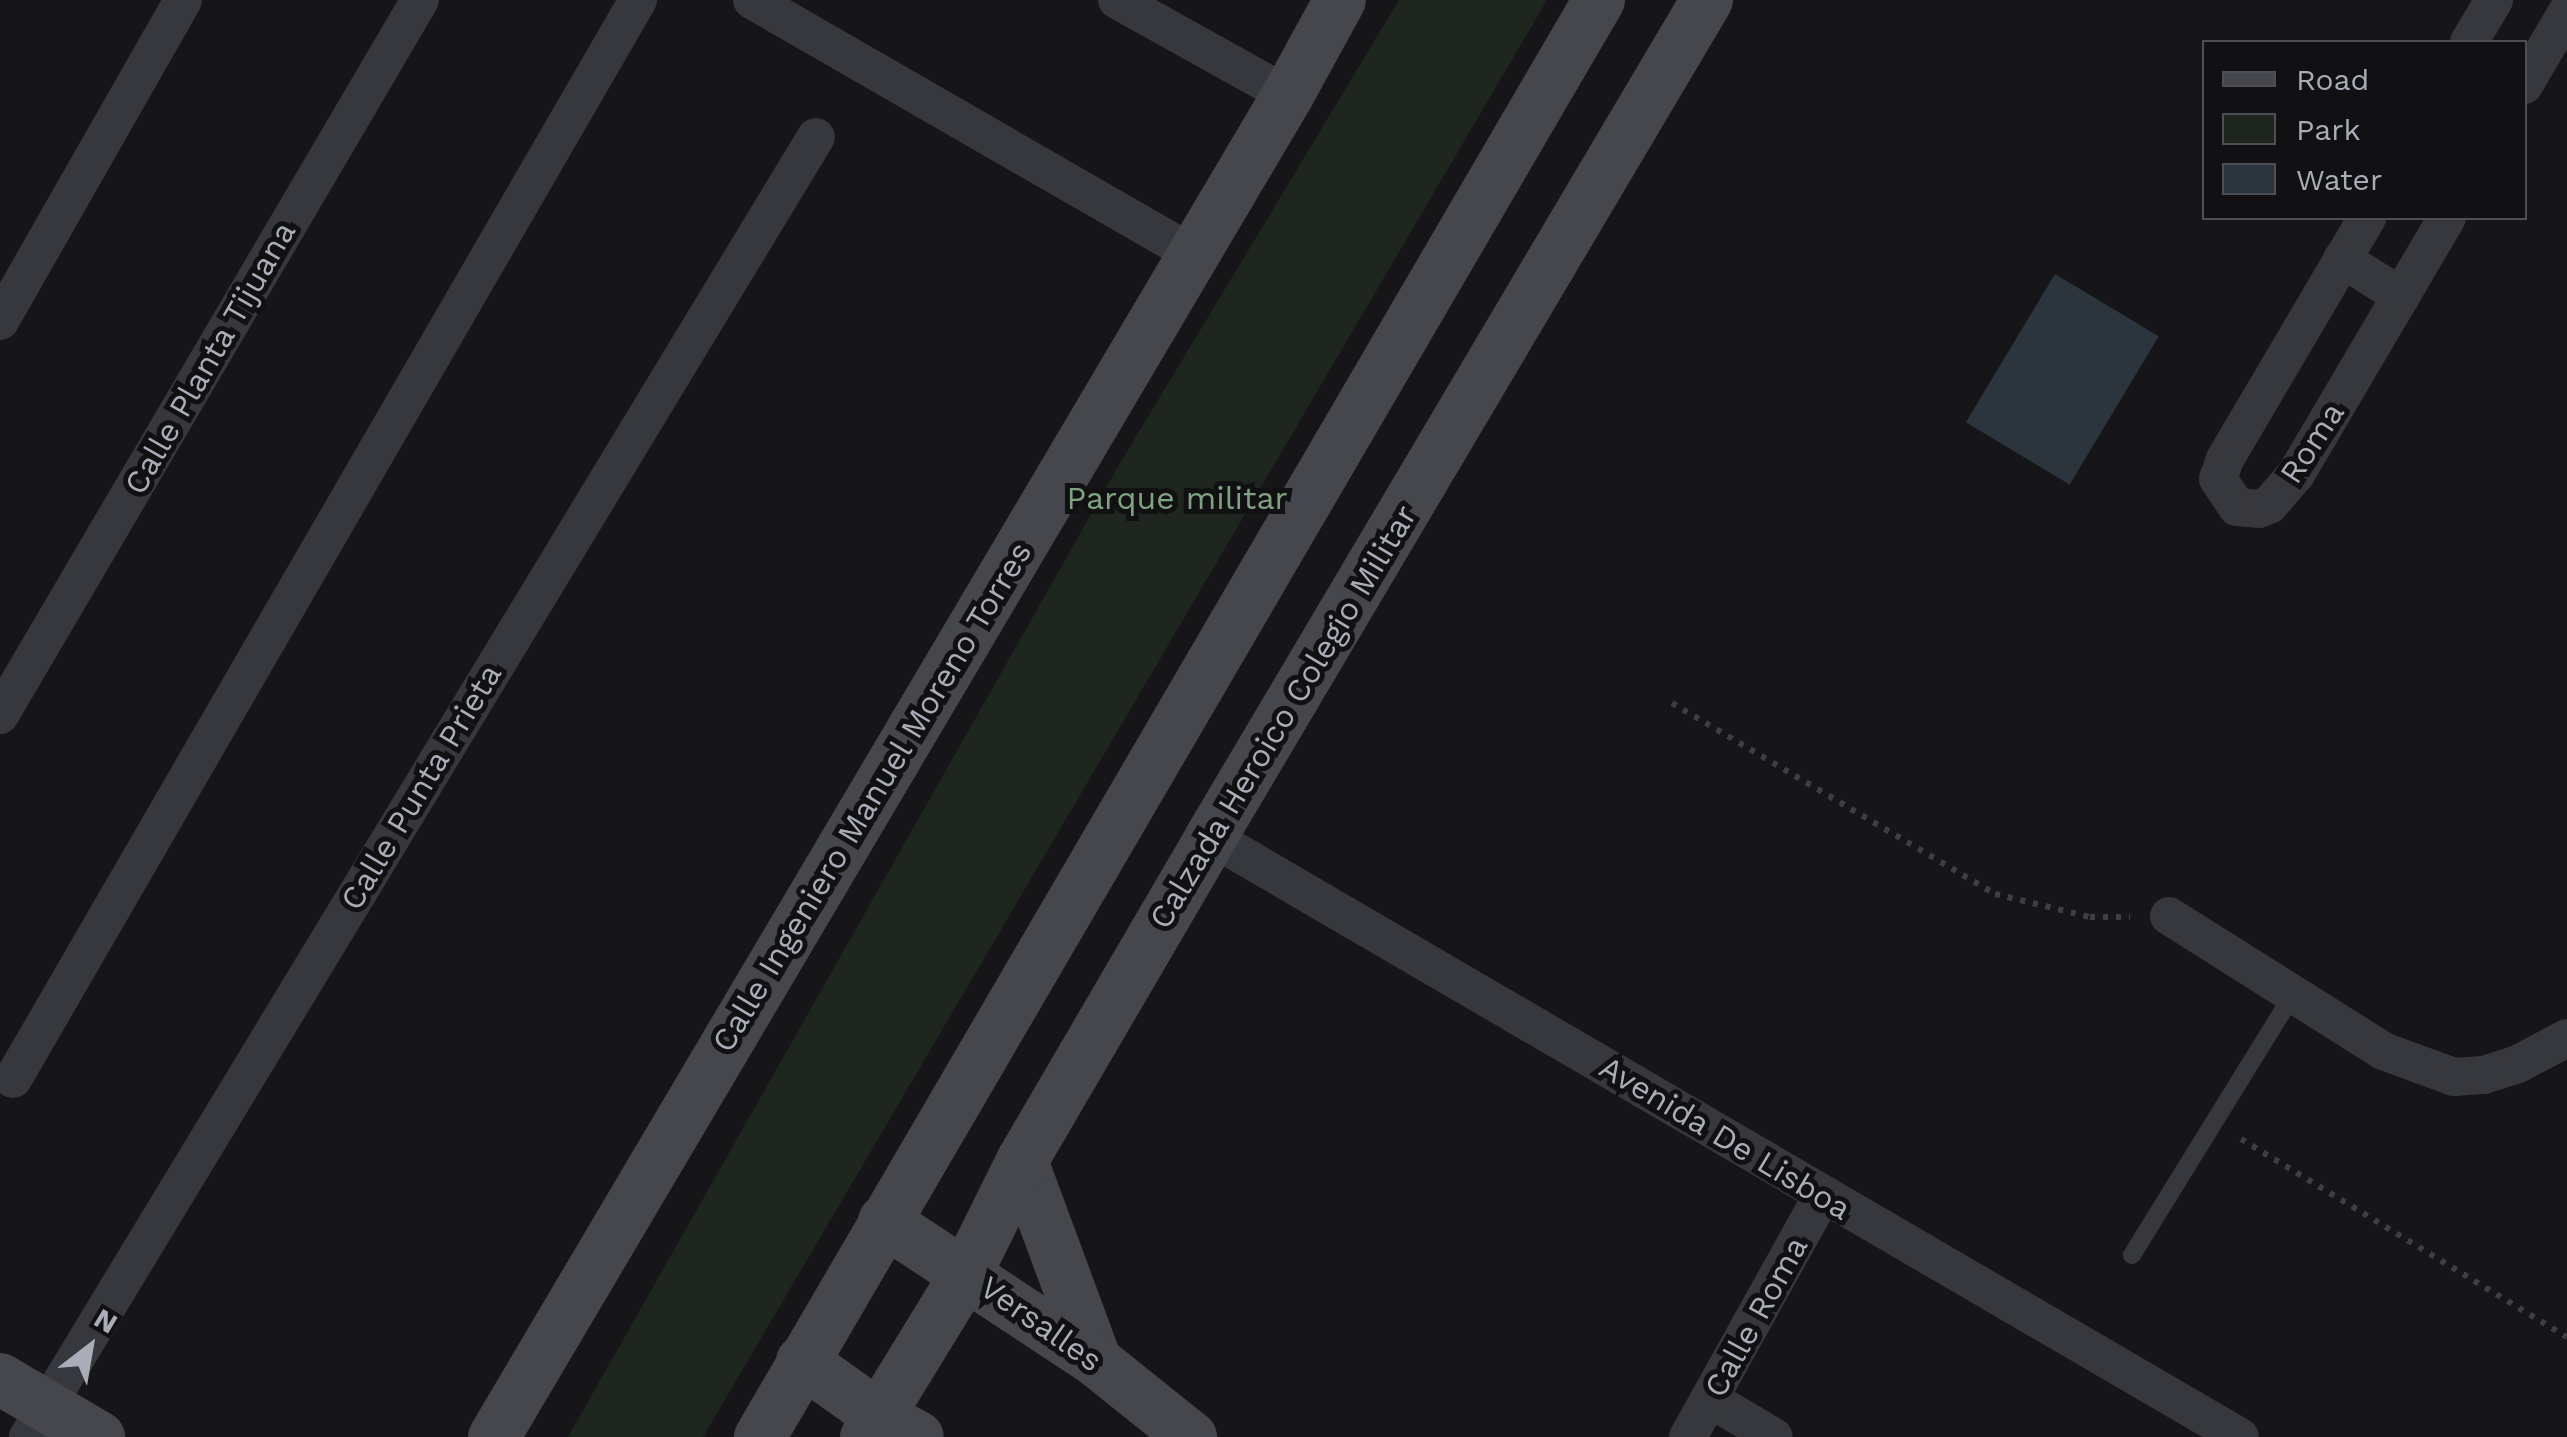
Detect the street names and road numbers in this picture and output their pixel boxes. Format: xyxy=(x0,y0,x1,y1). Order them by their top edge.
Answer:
street label: Calle Planta Tijuana xyxy=(116,214,304,502)
street label: Roma xyxy=(2272,395,2352,491)
street label: Calzada Heroico Colegio Militar xyxy=(1141,498,1425,936)
street label: Calle Ingeniero Manuel Moreno Torres xyxy=(704,534,1040,1060)
street label: Calle Punta Prieta xyxy=(332,657,510,917)
street label: Avenida De Lisboa xyxy=(1592,1048,1858,1228)
street label: Calle Roma xyxy=(1696,1230,1816,1404)
street label: Versalles xyxy=(973,1268,1109,1380)

